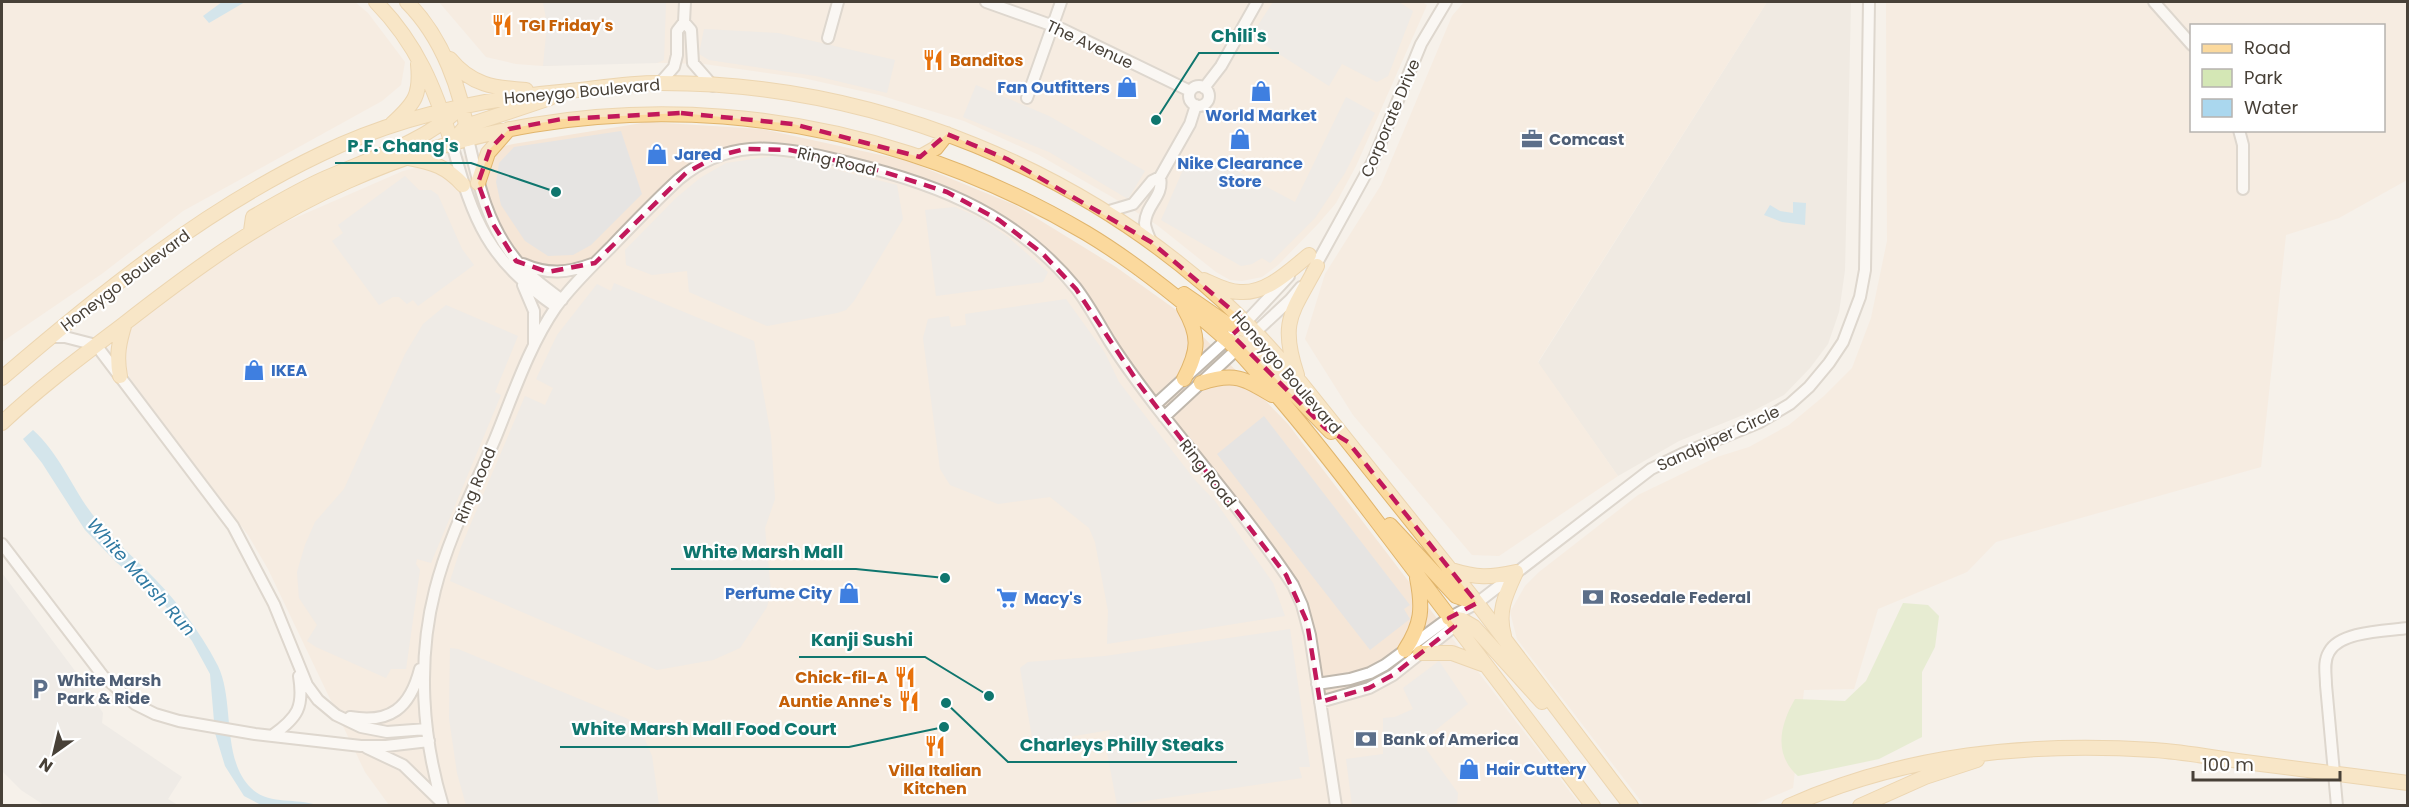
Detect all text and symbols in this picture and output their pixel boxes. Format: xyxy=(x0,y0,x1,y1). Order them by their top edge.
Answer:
restaurant icon: TGI Friday's xyxy=(490,13,514,37)
place label: TGI Friday's xyxy=(519,14,613,37)
street label: The Avenue xyxy=(1043,14,1137,75)
callout: Chili's xyxy=(1199,17,1279,53)
text: Chili's xyxy=(1211,23,1267,48)
legend xyxy=(2190,24,2385,132)
text: Road xyxy=(2244,35,2291,60)
restaurant icon: Banditos xyxy=(921,48,945,72)
place label: Banditos xyxy=(950,49,1023,72)
street label: Corporate Drive xyxy=(1355,55,1426,181)
text: Park xyxy=(2244,65,2283,90)
street label: Honeygo Boulevard xyxy=(503,73,661,110)
shop icon: Fan Outfitters xyxy=(1115,75,1139,99)
place label: Fan Outfitters xyxy=(997,76,1110,99)
shop icon: World Market xyxy=(1249,79,1273,103)
text: Water xyxy=(2244,95,2298,120)
place label: World Market xyxy=(1205,104,1317,127)
callout: P.F. Chang's xyxy=(335,127,471,163)
shop icon: Nike Clearance Store xyxy=(1228,127,1252,151)
office icon: Comcast xyxy=(1520,127,1544,151)
place label: Comcast xyxy=(1549,128,1624,151)
text: P.F. Chang's xyxy=(347,133,459,158)
street label: Ring Road xyxy=(795,141,879,182)
shop icon: Jared xyxy=(645,142,669,166)
place label: Jared xyxy=(674,143,722,166)
place label: Nike Clearance Store xyxy=(1177,152,1303,193)
street label: Honeygo Boulevard xyxy=(56,224,195,337)
street label: Honeygo Boulevard xyxy=(1227,306,1347,439)
shop icon: IKEA xyxy=(242,358,266,382)
place label: IKEA xyxy=(271,359,308,382)
street label: Sandpiper Circle xyxy=(1653,400,1783,477)
street label: Ring Road xyxy=(1174,434,1241,512)
street label: Ring Road xyxy=(449,444,502,527)
water label: White Marsh Run xyxy=(81,512,201,641)
callout: White Marsh Mall xyxy=(671,533,856,569)
text: White Marsh Mall xyxy=(683,539,843,564)
shop icon: Perfume City xyxy=(837,581,861,605)
place label: Perfume City xyxy=(725,582,833,605)
bank icon: Rosedale Federal xyxy=(1581,585,1605,609)
supermarket icon: Macy's xyxy=(995,586,1019,610)
place label: Rosedale Federal xyxy=(1610,586,1751,609)
place label: Macy's xyxy=(1024,587,1082,610)
callout: Kanji Sushi xyxy=(799,621,925,657)
text: Kanji Sushi xyxy=(811,627,913,652)
restaurant icon: Chick-fil-A xyxy=(893,665,917,689)
place label: Chick-fil-A xyxy=(795,666,888,689)
place label: White Marsh Park & Ride xyxy=(57,669,161,710)
parking icon: White Marsh Park & Ride xyxy=(28,677,52,701)
restaurant icon: Auntie Anne's xyxy=(897,689,921,713)
place label: Auntie Anne's xyxy=(778,690,892,713)
callout: White Marsh Mall Food Court xyxy=(560,711,849,747)
text: White Marsh Mall Food Court xyxy=(571,716,837,741)
north arrow xyxy=(24,723,84,783)
callout: Charleys Philly Steaks xyxy=(1008,726,1237,762)
bank icon: Bank of America xyxy=(1354,727,1378,751)
place label: Bank of America xyxy=(1383,728,1519,751)
text: Charleys Philly Steaks xyxy=(1020,732,1224,757)
restaurant icon: Villa Italian Kitchen xyxy=(923,734,947,758)
scale bar xyxy=(2193,744,2340,782)
text: N xyxy=(34,752,57,778)
text: 100 m xyxy=(2202,752,2254,777)
shop icon: Hair Cuttery xyxy=(1457,757,1481,781)
place label: Hair Cuttery xyxy=(1486,758,1587,781)
place label: Villa Italian Kitchen xyxy=(888,759,982,800)

